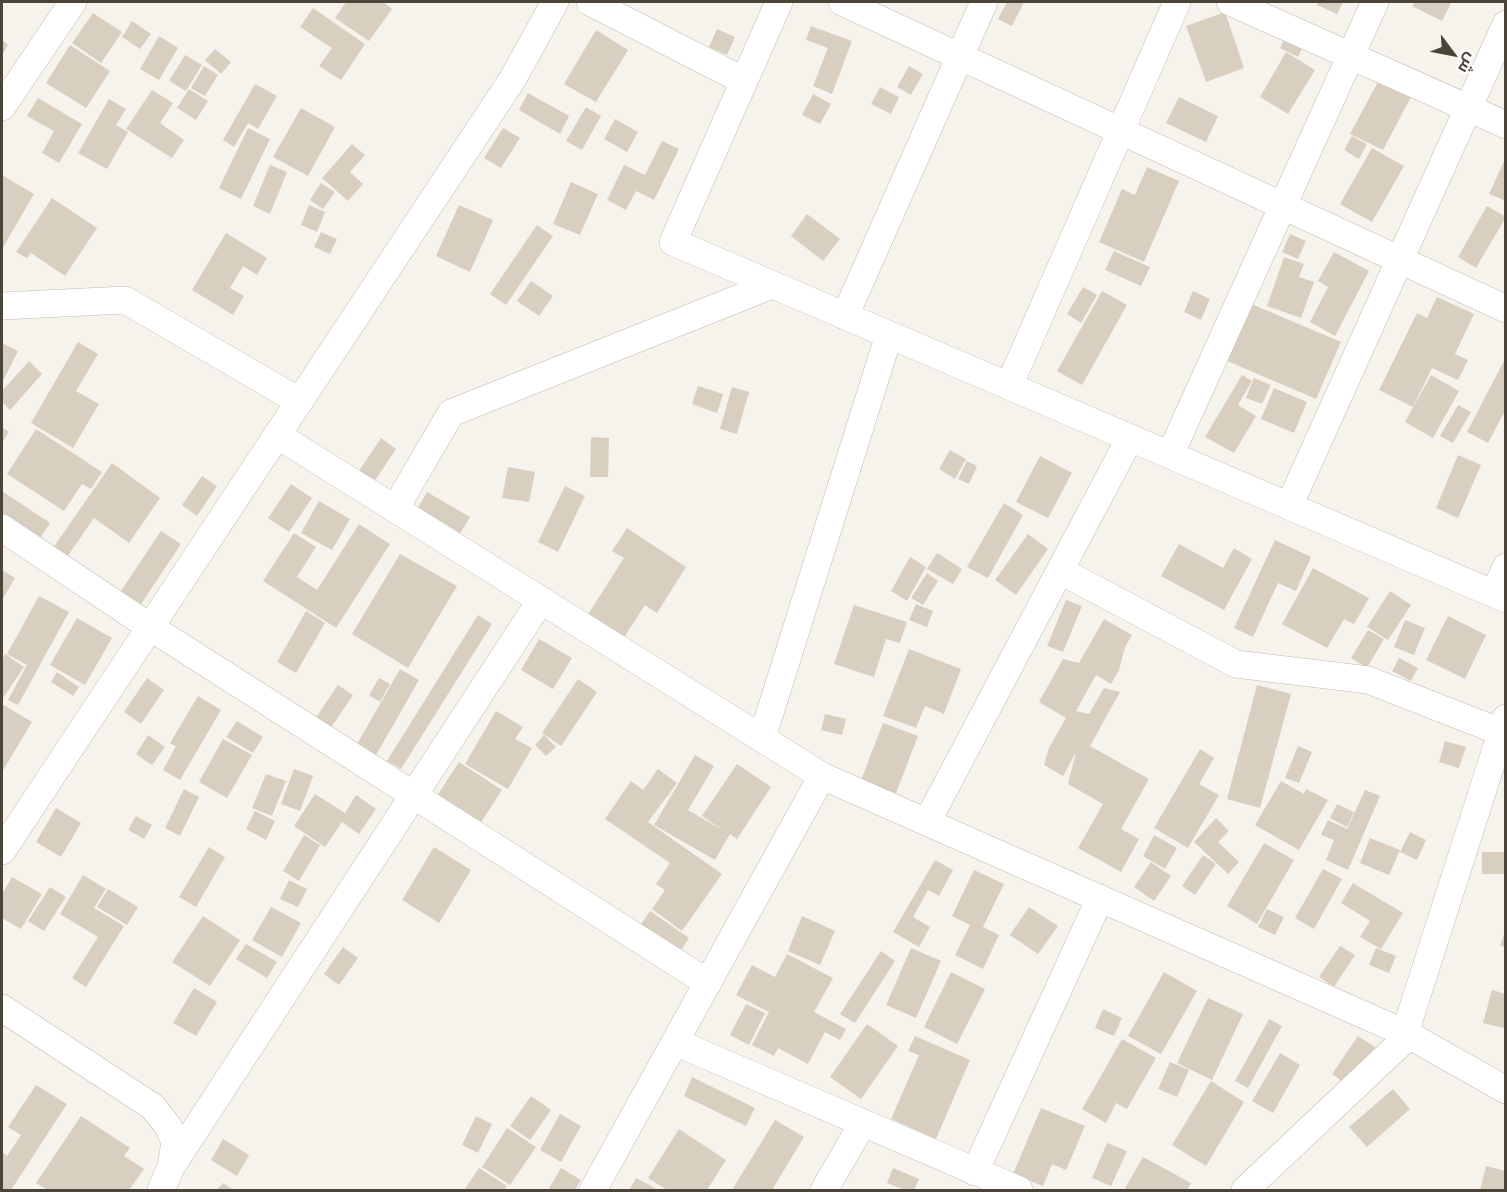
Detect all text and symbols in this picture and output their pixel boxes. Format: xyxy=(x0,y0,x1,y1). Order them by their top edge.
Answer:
north arrow xyxy=(1423,24,1483,84)
text: ش xyxy=(1454,50,1482,78)

